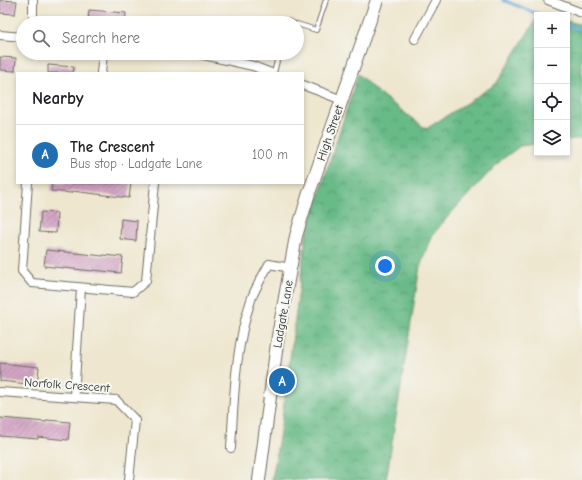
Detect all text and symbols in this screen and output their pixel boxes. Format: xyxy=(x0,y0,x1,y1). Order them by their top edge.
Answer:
map controls xyxy=(534,12,570,156)
button: + xyxy=(534,12,570,48)
search box xyxy=(16,16,304,60)
icon: search xyxy=(30,27,52,49)
text: Search here xyxy=(62,29,140,47)
button: − xyxy=(534,48,570,84)
button: locate xyxy=(534,84,570,120)
text: Nearby xyxy=(32,89,83,108)
street label: High Street xyxy=(314,103,346,163)
button: layers xyxy=(534,120,570,156)
text: The Crescent xyxy=(70,138,154,156)
text: A xyxy=(41,147,49,162)
text: 100 m xyxy=(252,147,288,162)
text: Bus stop · Ladgate Lane xyxy=(70,156,202,171)
your location xyxy=(375,256,395,276)
street label: Ladgate Lane xyxy=(270,279,296,349)
pin: A xyxy=(269,366,295,396)
street label: Norfolk Crescent xyxy=(24,375,111,395)

